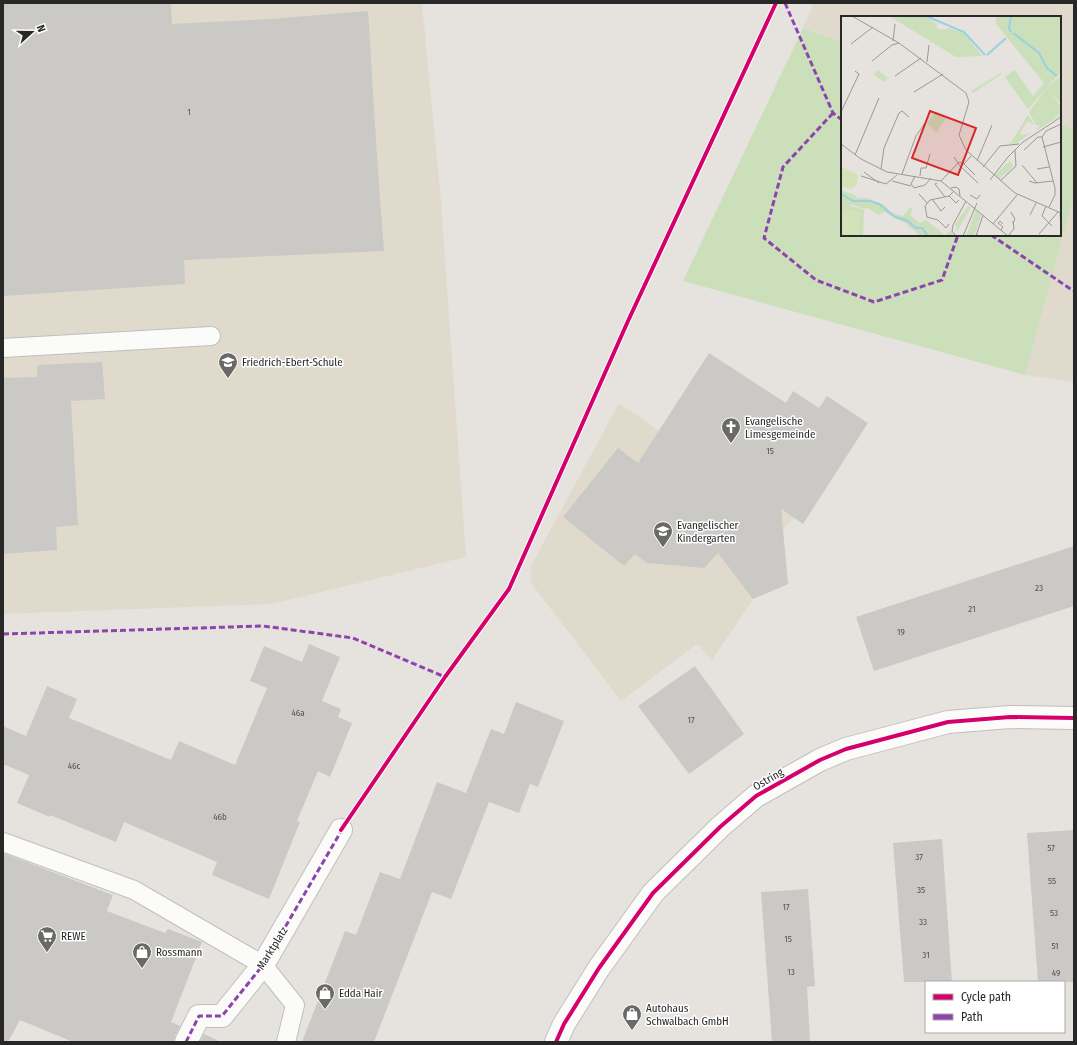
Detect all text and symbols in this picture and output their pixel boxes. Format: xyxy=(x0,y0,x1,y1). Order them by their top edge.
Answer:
north arrow xyxy=(12,12,52,52)
inset map xyxy=(841,16,1061,236)
text: N xyxy=(34,23,48,34)
house number: 1 xyxy=(187,107,191,117)
school or university icon: Friedrich-Ebert-Schule xyxy=(217,351,239,379)
place label: Friedrich-Ebert-Schule xyxy=(242,356,343,369)
place label: Evangelische Limesgemeinde xyxy=(745,415,815,441)
church icon: Evangelische Limesgemeinde xyxy=(720,416,742,444)
house number: 15 xyxy=(766,446,774,456)
place label: Evangelischer Kindergarten xyxy=(677,519,739,545)
school or university icon: Evangelischer Kindergarten xyxy=(652,520,674,548)
house number: 23 xyxy=(1035,583,1043,593)
house number: 21 xyxy=(968,604,976,614)
house number: 19 xyxy=(897,627,905,637)
house number: 46a xyxy=(291,708,305,718)
house number: 17 xyxy=(687,715,695,725)
house number: 46c xyxy=(68,761,80,771)
street label: Ostring xyxy=(751,765,786,793)
house number: 46b xyxy=(213,812,227,822)
house number: 57 xyxy=(1047,843,1055,853)
house number: 37 xyxy=(915,852,923,862)
house number: 55 xyxy=(1048,876,1056,886)
house number: 35 xyxy=(917,885,925,895)
house number: 17 xyxy=(782,902,790,912)
house number: 53 xyxy=(1050,908,1058,918)
house number: 33 xyxy=(919,917,927,927)
street label: Marktplatz xyxy=(254,924,291,972)
supermarket icon: REWE xyxy=(36,925,58,953)
place label: REWE xyxy=(61,930,86,943)
house number: 15 xyxy=(784,934,792,944)
shop icon: Rossmann xyxy=(131,941,153,969)
house number: 51 xyxy=(1051,941,1059,951)
place label: Rossmann xyxy=(156,946,202,959)
house number: 31 xyxy=(922,950,930,960)
house number: 13 xyxy=(787,967,795,977)
house number: 49 xyxy=(1052,968,1060,978)
legend xyxy=(925,981,1065,1033)
shop icon: Edda Hair xyxy=(314,982,336,1010)
place label: Edda Hair xyxy=(339,987,383,1000)
text: Cycle path xyxy=(961,990,1011,1004)
place label: Autohaus Schwalbach GmbH xyxy=(646,1002,729,1028)
shop icon: Autohaus Schwalbach GmbH xyxy=(621,1003,643,1031)
text: Path xyxy=(961,1010,983,1024)

